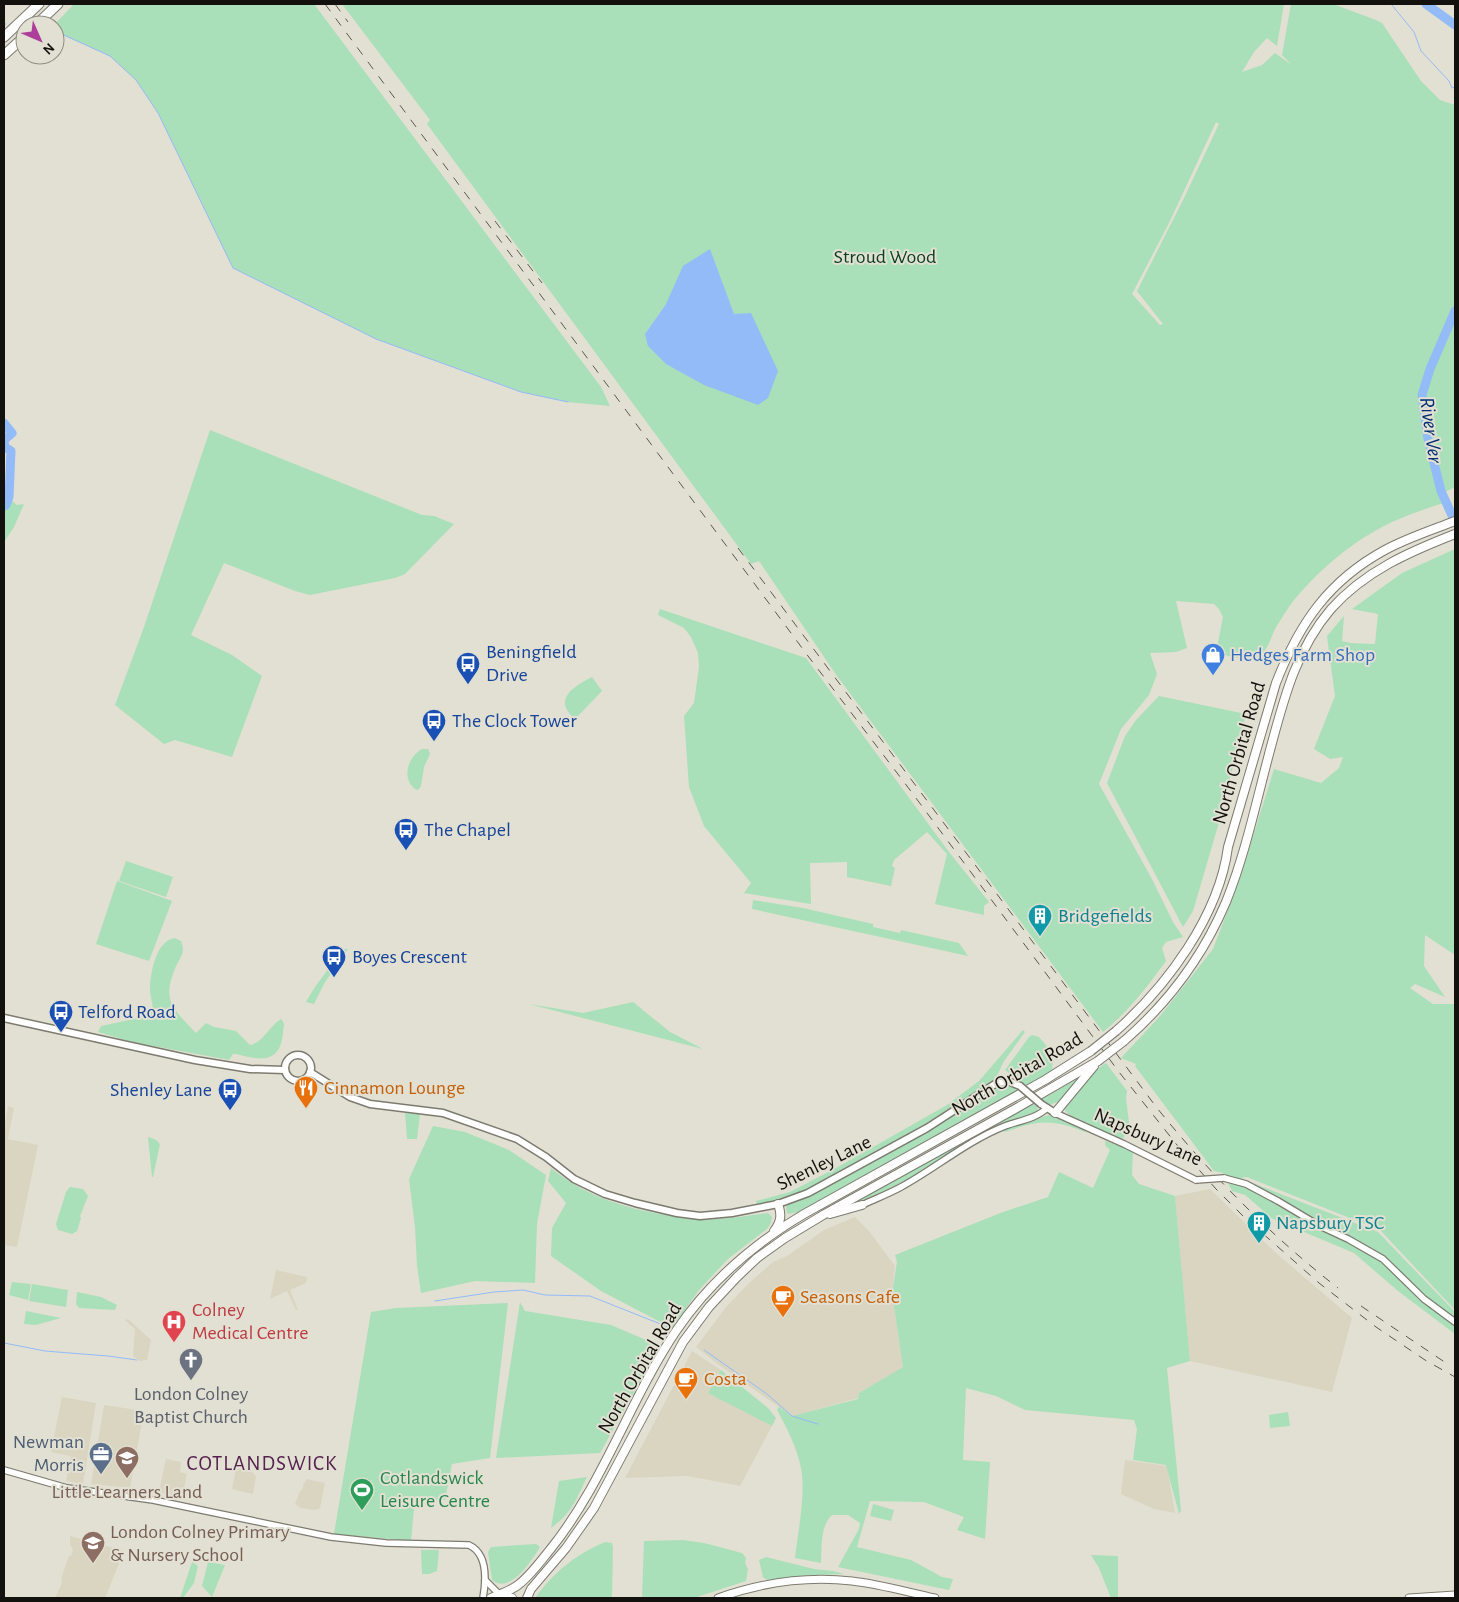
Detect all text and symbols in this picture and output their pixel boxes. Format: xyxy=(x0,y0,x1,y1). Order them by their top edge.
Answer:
north arrow xyxy=(15,15,65,65)
text: N xyxy=(40,40,57,57)
park label: Stroud Wood xyxy=(834,247,936,267)
water label: River Ver xyxy=(1416,396,1446,466)
place label: Beningfield Drive xyxy=(486,642,577,685)
shop icon: Hedges Farm Shop xyxy=(1200,642,1226,676)
place label: Hedges Farm Shop xyxy=(1230,645,1375,665)
bus stop icon: Beningfield Drive xyxy=(455,651,481,685)
street label: North Orbital Road xyxy=(1209,679,1269,827)
bus stop icon: The Clock Tower xyxy=(421,708,447,742)
place label: The Clock Tower xyxy=(452,711,577,731)
bus stop icon: The Chapel xyxy=(393,817,419,851)
place label: The Chapel xyxy=(424,820,511,840)
building icon: Bridgefields xyxy=(1027,903,1053,937)
place label: Bridgefields xyxy=(1058,906,1152,926)
bus stop icon: Boyes Crescent xyxy=(321,944,347,978)
place label: Boyes Crescent xyxy=(352,947,468,967)
bus stop icon: Telford Road xyxy=(48,999,74,1033)
place label: Telford Road xyxy=(78,1002,176,1022)
street label: North Orbital Road xyxy=(948,1028,1086,1120)
restaurant icon: Cinnamon Lounge xyxy=(293,1075,319,1109)
bus stop icon: Shenley Lane xyxy=(217,1077,243,1111)
place label: Cinnamon Lounge xyxy=(324,1078,465,1098)
place label: Shenley Lane xyxy=(110,1080,212,1100)
street label: Napsbury Lane xyxy=(1091,1104,1205,1170)
street label: Shenley Lane xyxy=(774,1132,874,1194)
building icon: Napsbury TSC xyxy=(1246,1210,1272,1244)
place label: Napsbury TSC xyxy=(1276,1213,1384,1233)
cafe icon: Seasons Cafe xyxy=(770,1284,796,1318)
place label: Seasons Cafe xyxy=(800,1287,900,1307)
street label: North Orbital Road xyxy=(594,1299,686,1437)
place label: Colney Medical Centre xyxy=(192,1300,308,1343)
hospital icon: Colney Medical Centre xyxy=(161,1309,187,1343)
church icon: London Colney Baptist Church xyxy=(178,1347,204,1381)
cafe icon: Costa xyxy=(673,1366,699,1400)
place label: Costa xyxy=(704,1369,747,1389)
place label: London Colney Baptist Church xyxy=(134,1384,249,1427)
place label: Newman Morris xyxy=(13,1432,84,1475)
office icon: Newman Morris xyxy=(88,1441,114,1475)
school or university icon: Little Learners Land xyxy=(114,1445,140,1479)
district label: COTLANDSWICK xyxy=(187,1453,337,1474)
place label: Cotlandswick Leisure Centre xyxy=(380,1468,490,1511)
sports icon: Cotlandswick Leisure Centre xyxy=(349,1477,375,1511)
place label: Little Learners Land xyxy=(52,1482,202,1502)
place label: London Colney Primary & Nursery School xyxy=(110,1522,290,1565)
school or university icon: London Colney Primary & Nursery School xyxy=(80,1530,106,1564)

